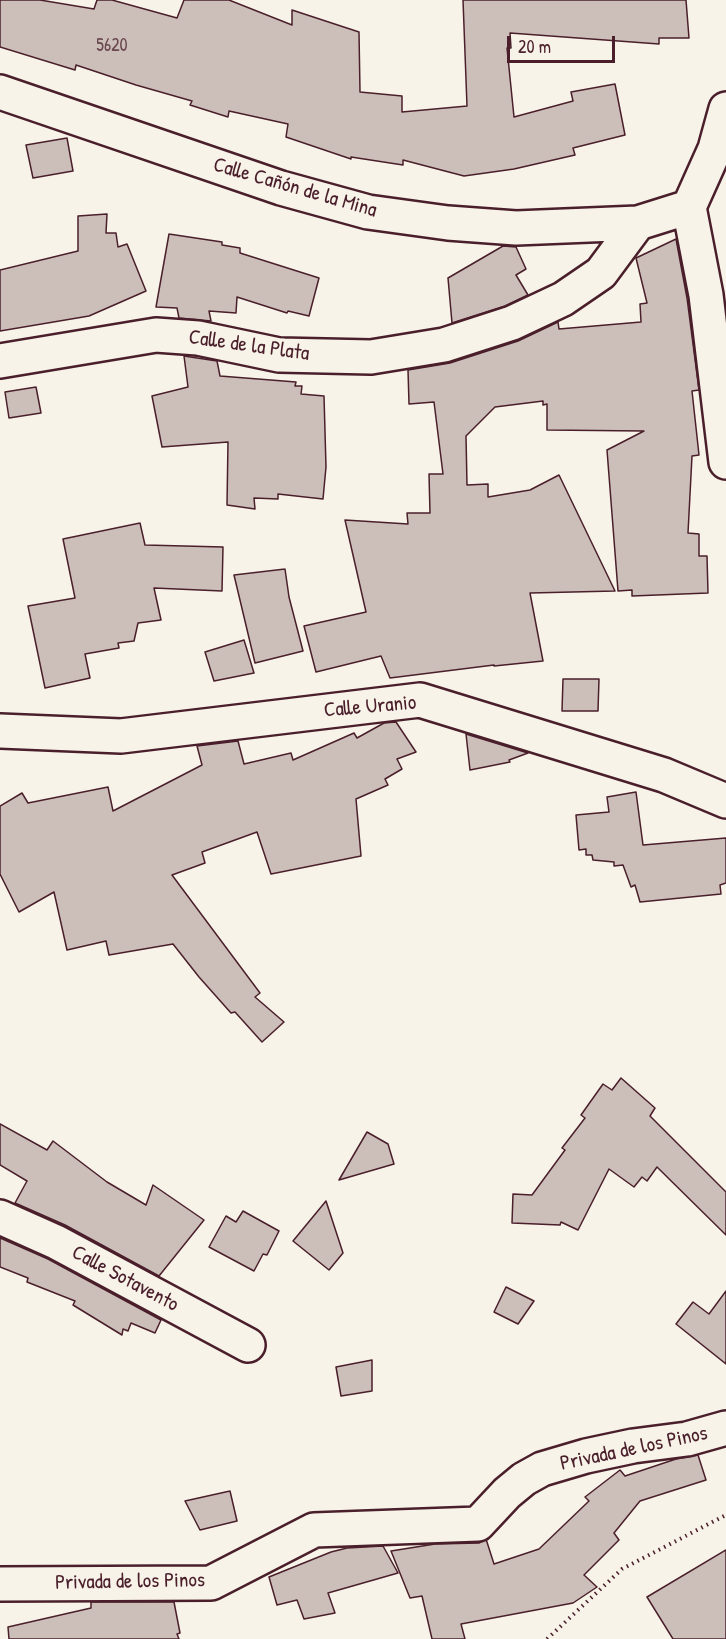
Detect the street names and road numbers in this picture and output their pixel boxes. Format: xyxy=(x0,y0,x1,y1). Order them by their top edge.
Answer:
street label: Calle Cañón de la Mina xyxy=(210,153,380,223)
street label: Calle de la Plata xyxy=(187,325,311,367)
street label: Calle Uranio xyxy=(323,690,417,724)
street label: Calle Sotavento xyxy=(67,1240,183,1318)
street label: Privada de los Pinos xyxy=(558,1421,710,1477)
street label: Privada de los Pinos xyxy=(55,1568,205,1596)

